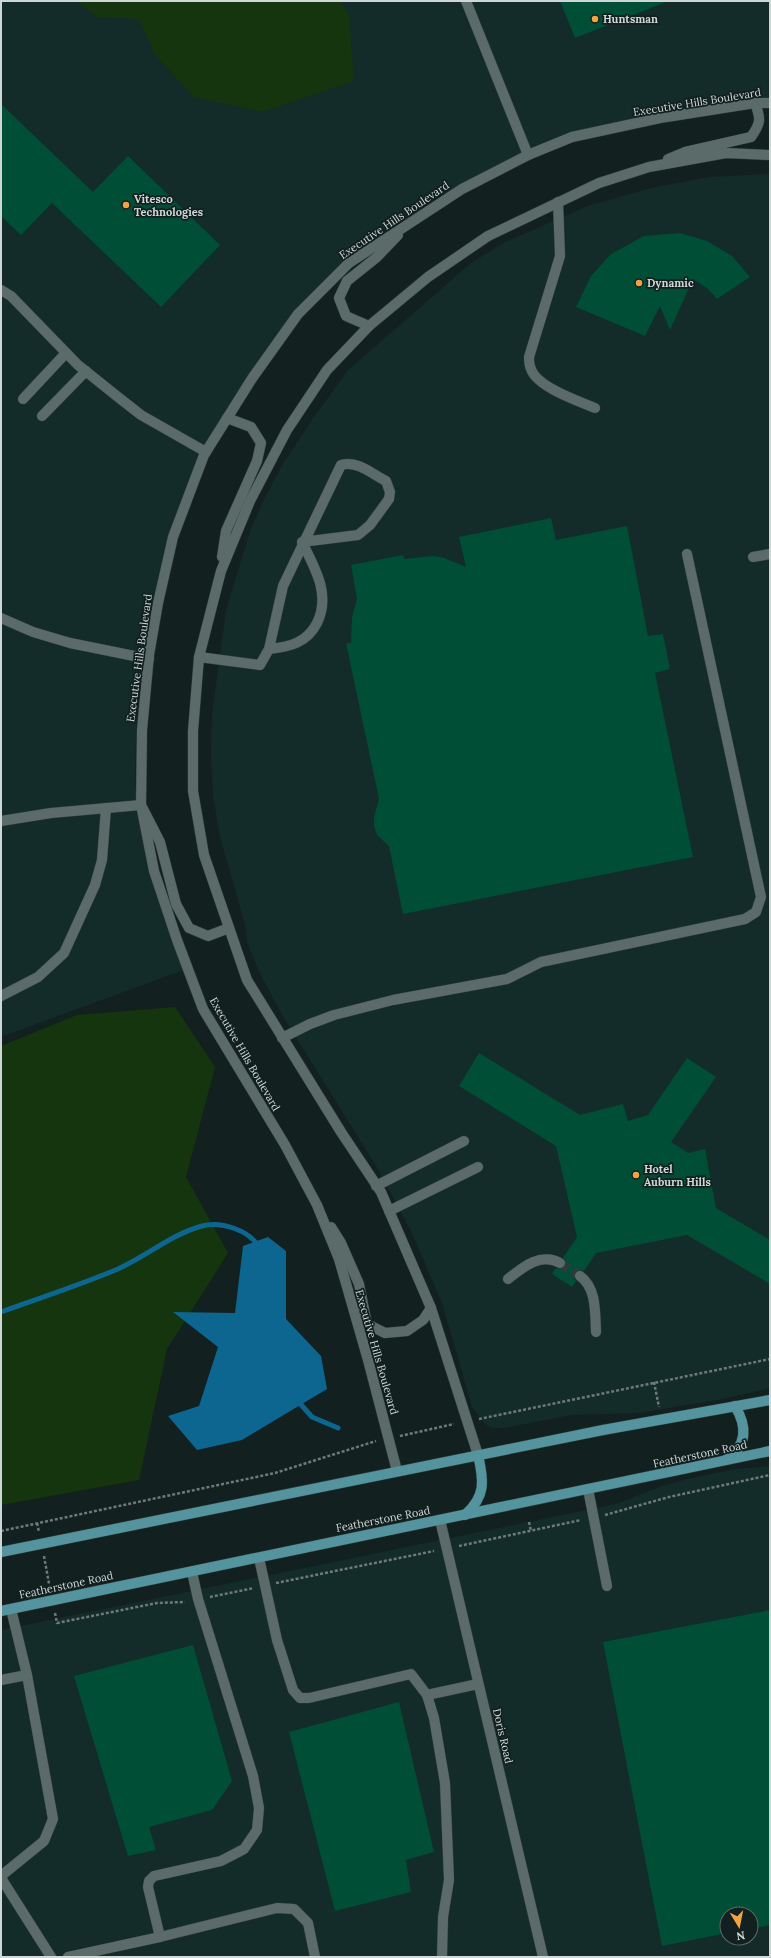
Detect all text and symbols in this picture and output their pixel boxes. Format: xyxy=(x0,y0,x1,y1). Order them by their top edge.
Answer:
place label: Huntsman xyxy=(603,12,658,26)
marker: Huntsman xyxy=(590,14,600,24)
street label: Executive Hills Boulevard xyxy=(632,85,762,119)
street label: Executive Hills Boulevard xyxy=(336,178,452,262)
place label: Vitesco Technologies xyxy=(134,192,203,219)
marker: Vitesco Technologies xyxy=(121,200,131,210)
place label: Dynamic xyxy=(647,276,694,290)
marker: Dynamic xyxy=(634,278,644,288)
street label: Executive Hills Boulevard xyxy=(123,593,155,723)
street label: Executive Hills Boulevard xyxy=(207,994,284,1114)
place label: Hotel Auburn Hills xyxy=(644,1162,711,1189)
marker: Hotel Auburn Hills xyxy=(631,1170,641,1180)
street label: Executive Hills Boulevard xyxy=(352,1288,402,1416)
street label: Featherstone Road xyxy=(652,1437,749,1471)
street label: Featherstone Road xyxy=(335,1503,432,1535)
street label: Featherstone Road xyxy=(18,1568,115,1602)
street label: Doris Road xyxy=(490,1707,516,1765)
north arrow xyxy=(719,1906,759,1946)
text: N xyxy=(735,1928,746,1944)

